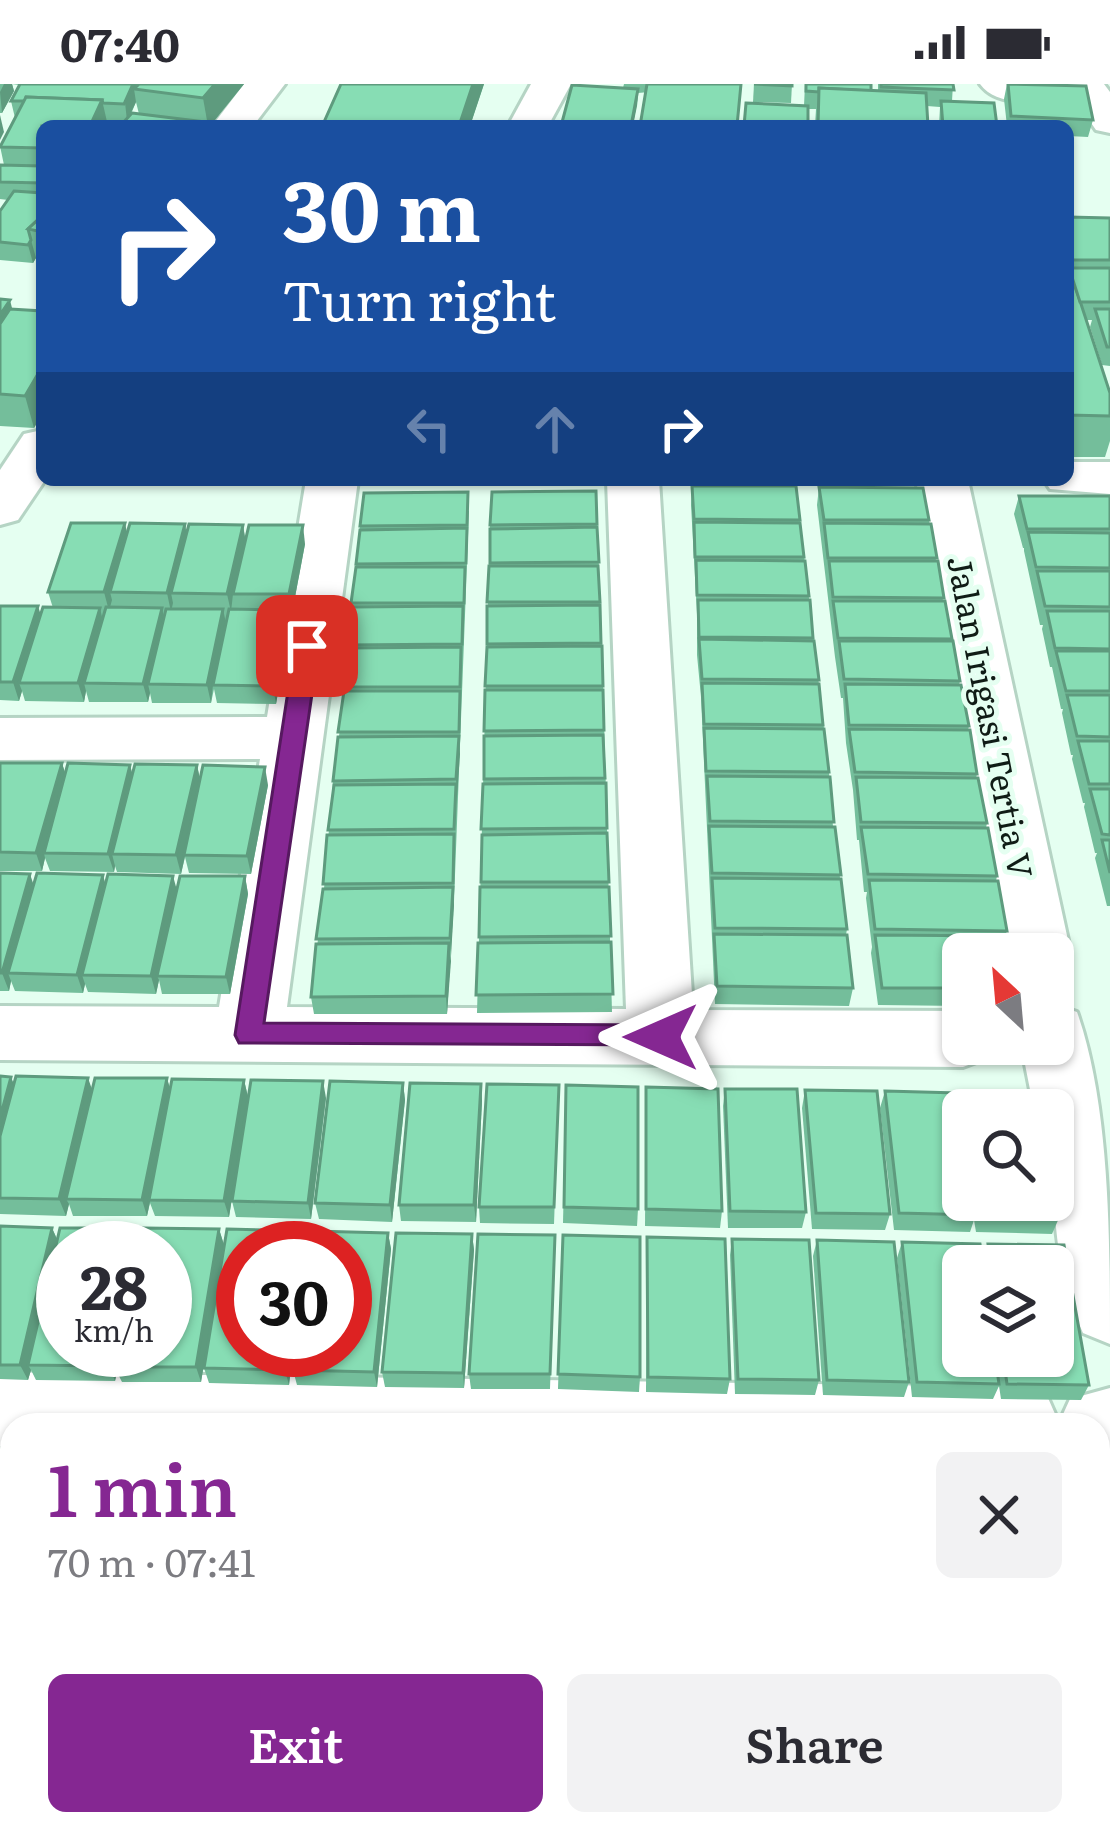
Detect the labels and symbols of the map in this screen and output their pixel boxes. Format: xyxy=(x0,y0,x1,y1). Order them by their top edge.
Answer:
street label: Jalan Irigasi Tertia V xyxy=(937,551,1048,882)
pin xyxy=(256,595,358,697)
north arrow xyxy=(942,933,1074,1065)
position arrow xyxy=(598,974,724,1100)
speed limit sign: 30 xyxy=(216,1221,372,1377)

